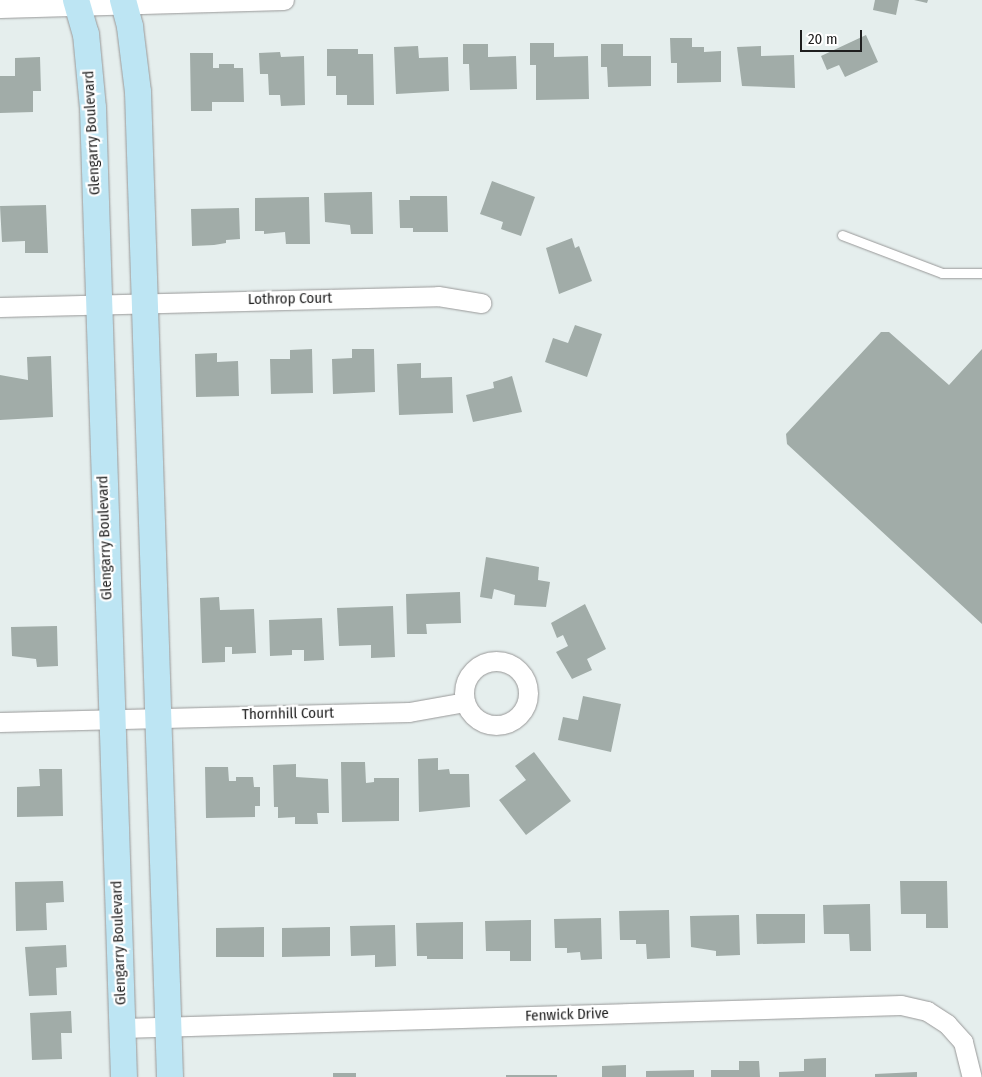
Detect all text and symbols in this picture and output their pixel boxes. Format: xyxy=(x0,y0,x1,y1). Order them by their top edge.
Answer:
scale bar xyxy=(802,20,864,52)
text: 20 m xyxy=(808,30,838,48)
street label: Glengarry Boulevard xyxy=(80,70,104,196)
street label: Lothrop Court xyxy=(248,289,332,309)
street label: Glengarry Boulevard xyxy=(94,476,116,600)
street label: Thornhill Court xyxy=(242,704,334,724)
street label: Glengarry Boulevard xyxy=(108,881,130,1005)
street label: Fenwick Drive xyxy=(525,1005,609,1025)

